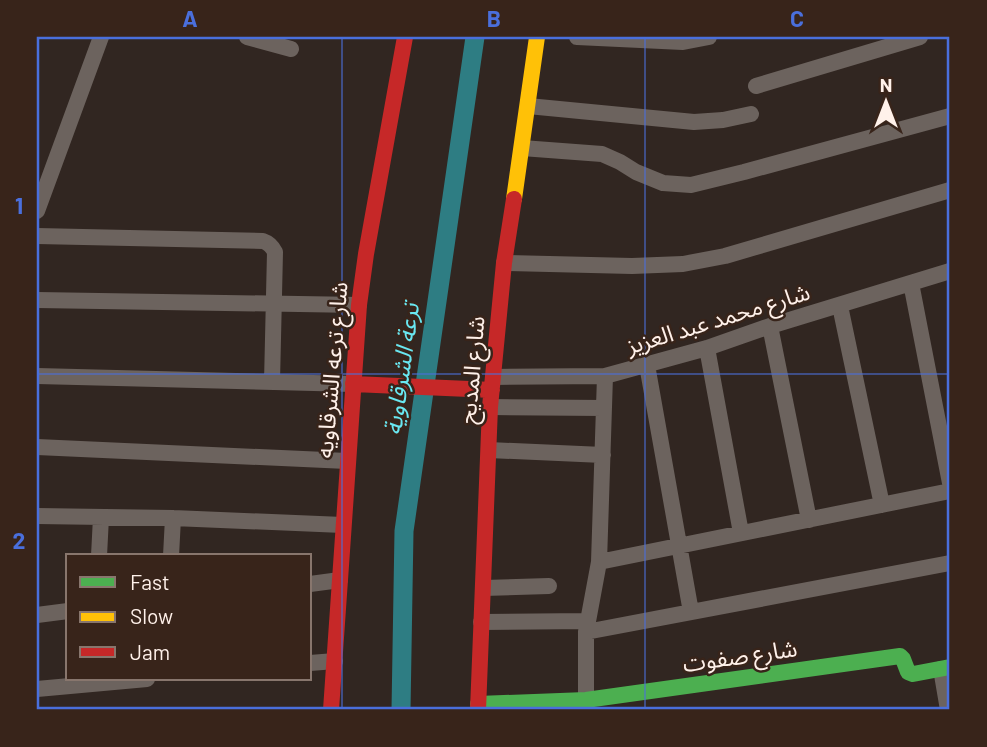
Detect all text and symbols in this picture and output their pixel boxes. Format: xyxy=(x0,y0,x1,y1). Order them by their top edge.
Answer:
text: A xyxy=(182,4,198,32)
text: B xyxy=(487,4,501,32)
text: C xyxy=(790,4,804,32)
north arrow xyxy=(850,66,920,136)
text: N xyxy=(880,73,892,96)
text: 1 xyxy=(15,191,23,219)
street label: شارع محمد عبد العزيز xyxy=(622,277,814,363)
street label: شارع ترعه الشرقاويه xyxy=(309,281,357,460)
water label: ترعة الشرقاوية xyxy=(377,297,426,437)
street label: شارع المديح xyxy=(452,315,494,425)
text: 2 xyxy=(13,526,25,554)
legend xyxy=(66,554,312,680)
text: Fast xyxy=(130,569,170,594)
text: Slow xyxy=(130,603,173,628)
street label: شارع صفوت xyxy=(681,633,799,681)
text: Jam xyxy=(130,639,170,664)

